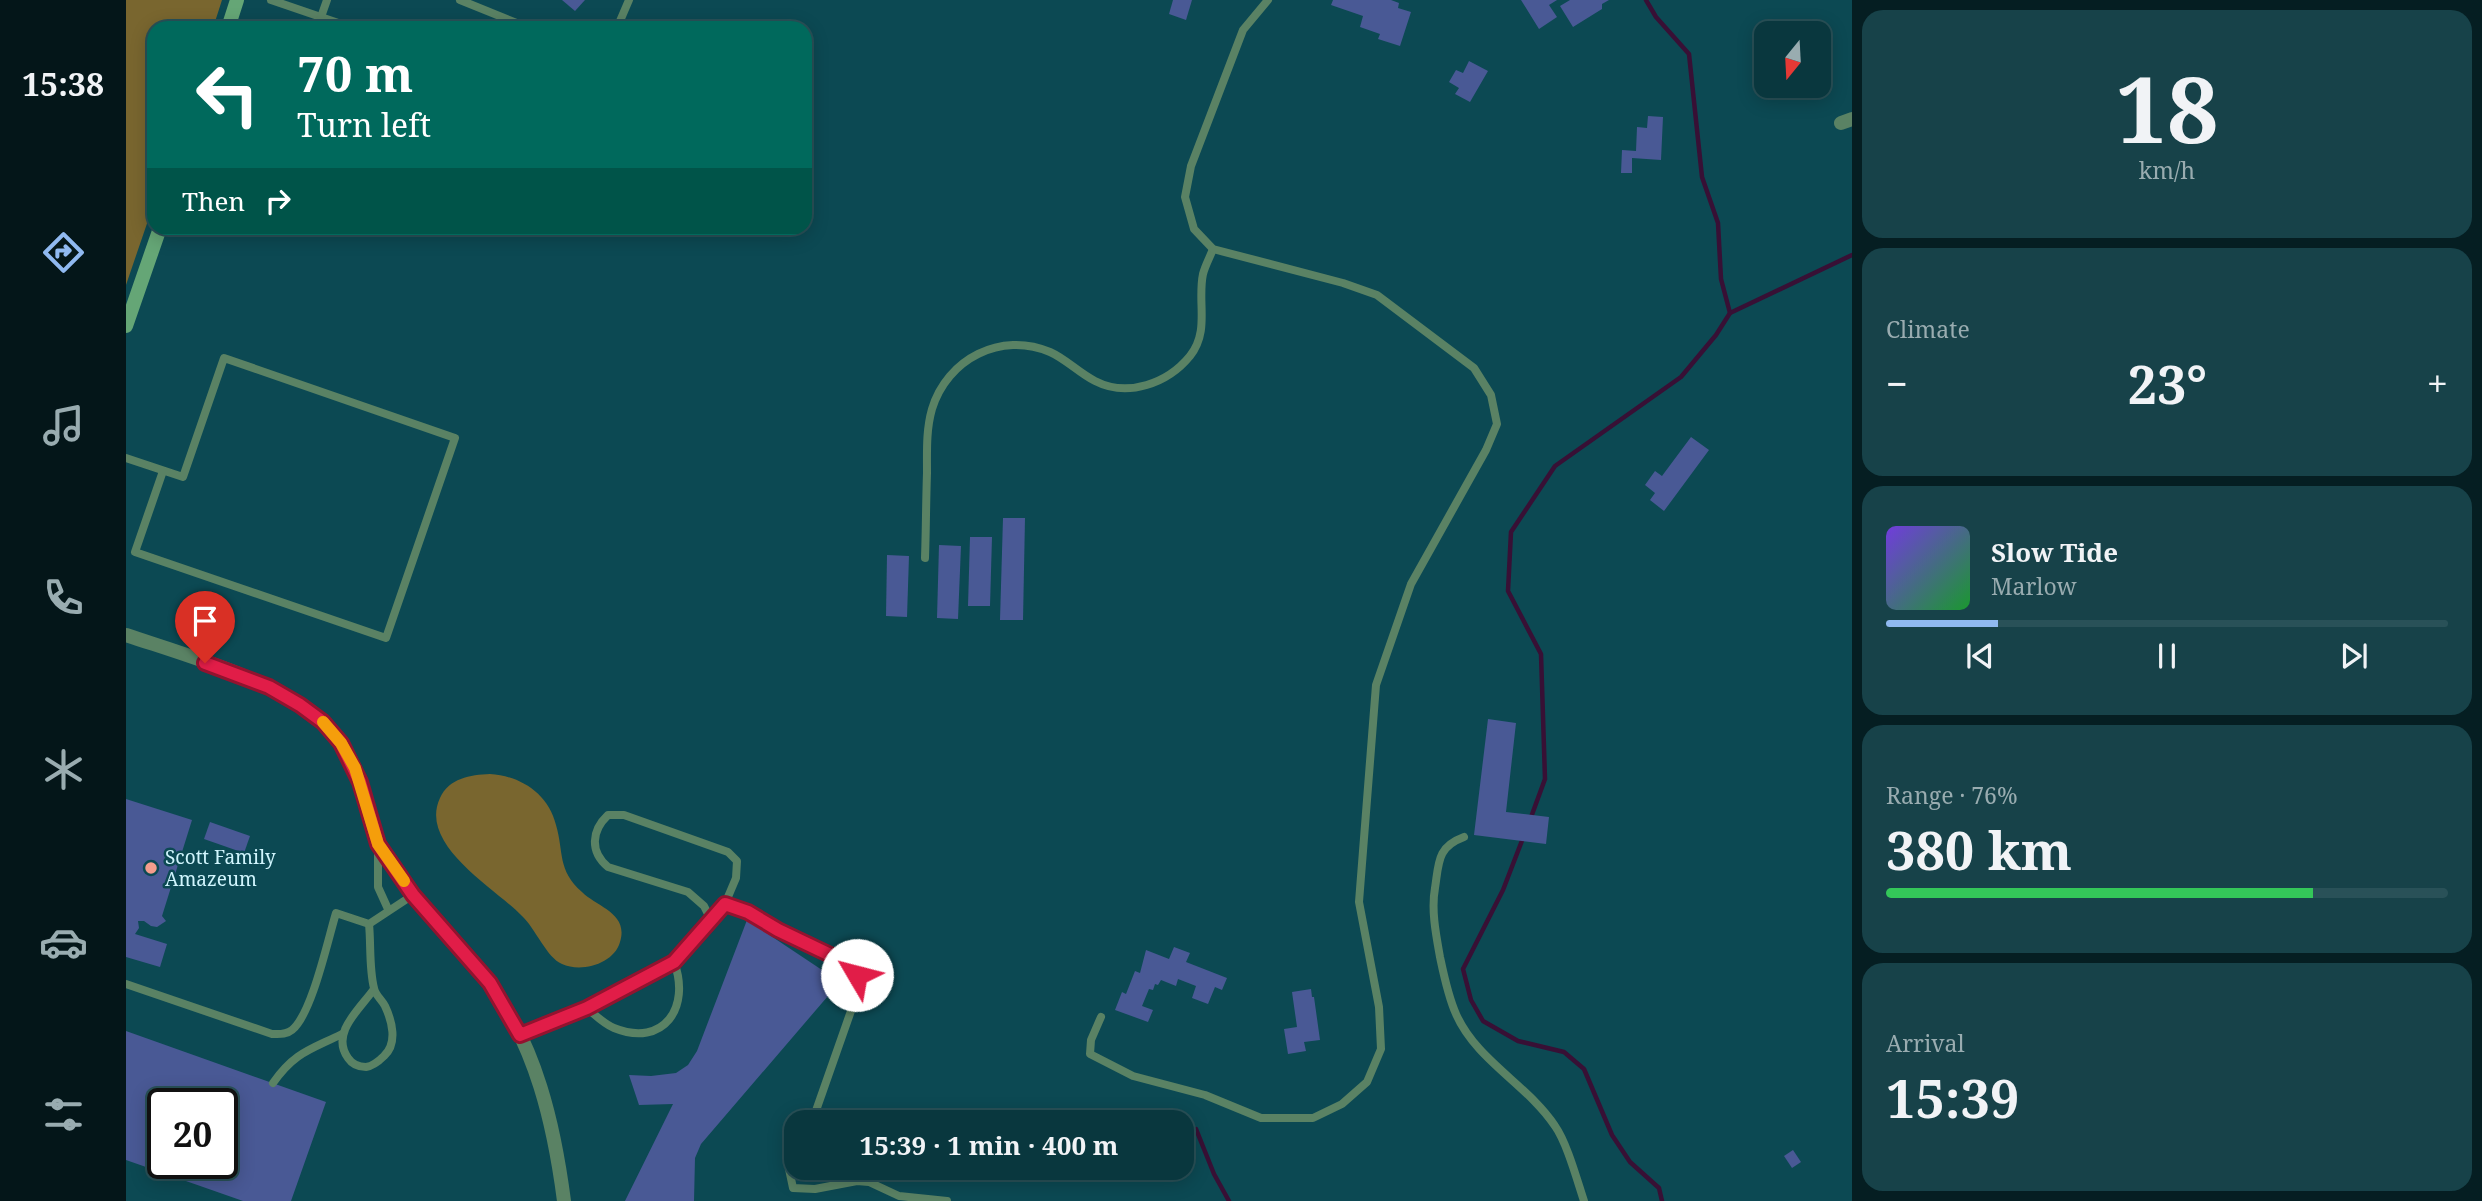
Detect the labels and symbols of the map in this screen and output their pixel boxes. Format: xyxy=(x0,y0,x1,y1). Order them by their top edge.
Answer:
north arrow xyxy=(1754,21,1830,98)
pin xyxy=(175,591,235,663)
place label: Scott Family Amazeum xyxy=(165,844,276,892)
marker: Scott Family Amazeum xyxy=(143,860,159,876)
position arrow xyxy=(820,938,894,1012)
speed limit sign: 20 xyxy=(147,1088,238,1179)

